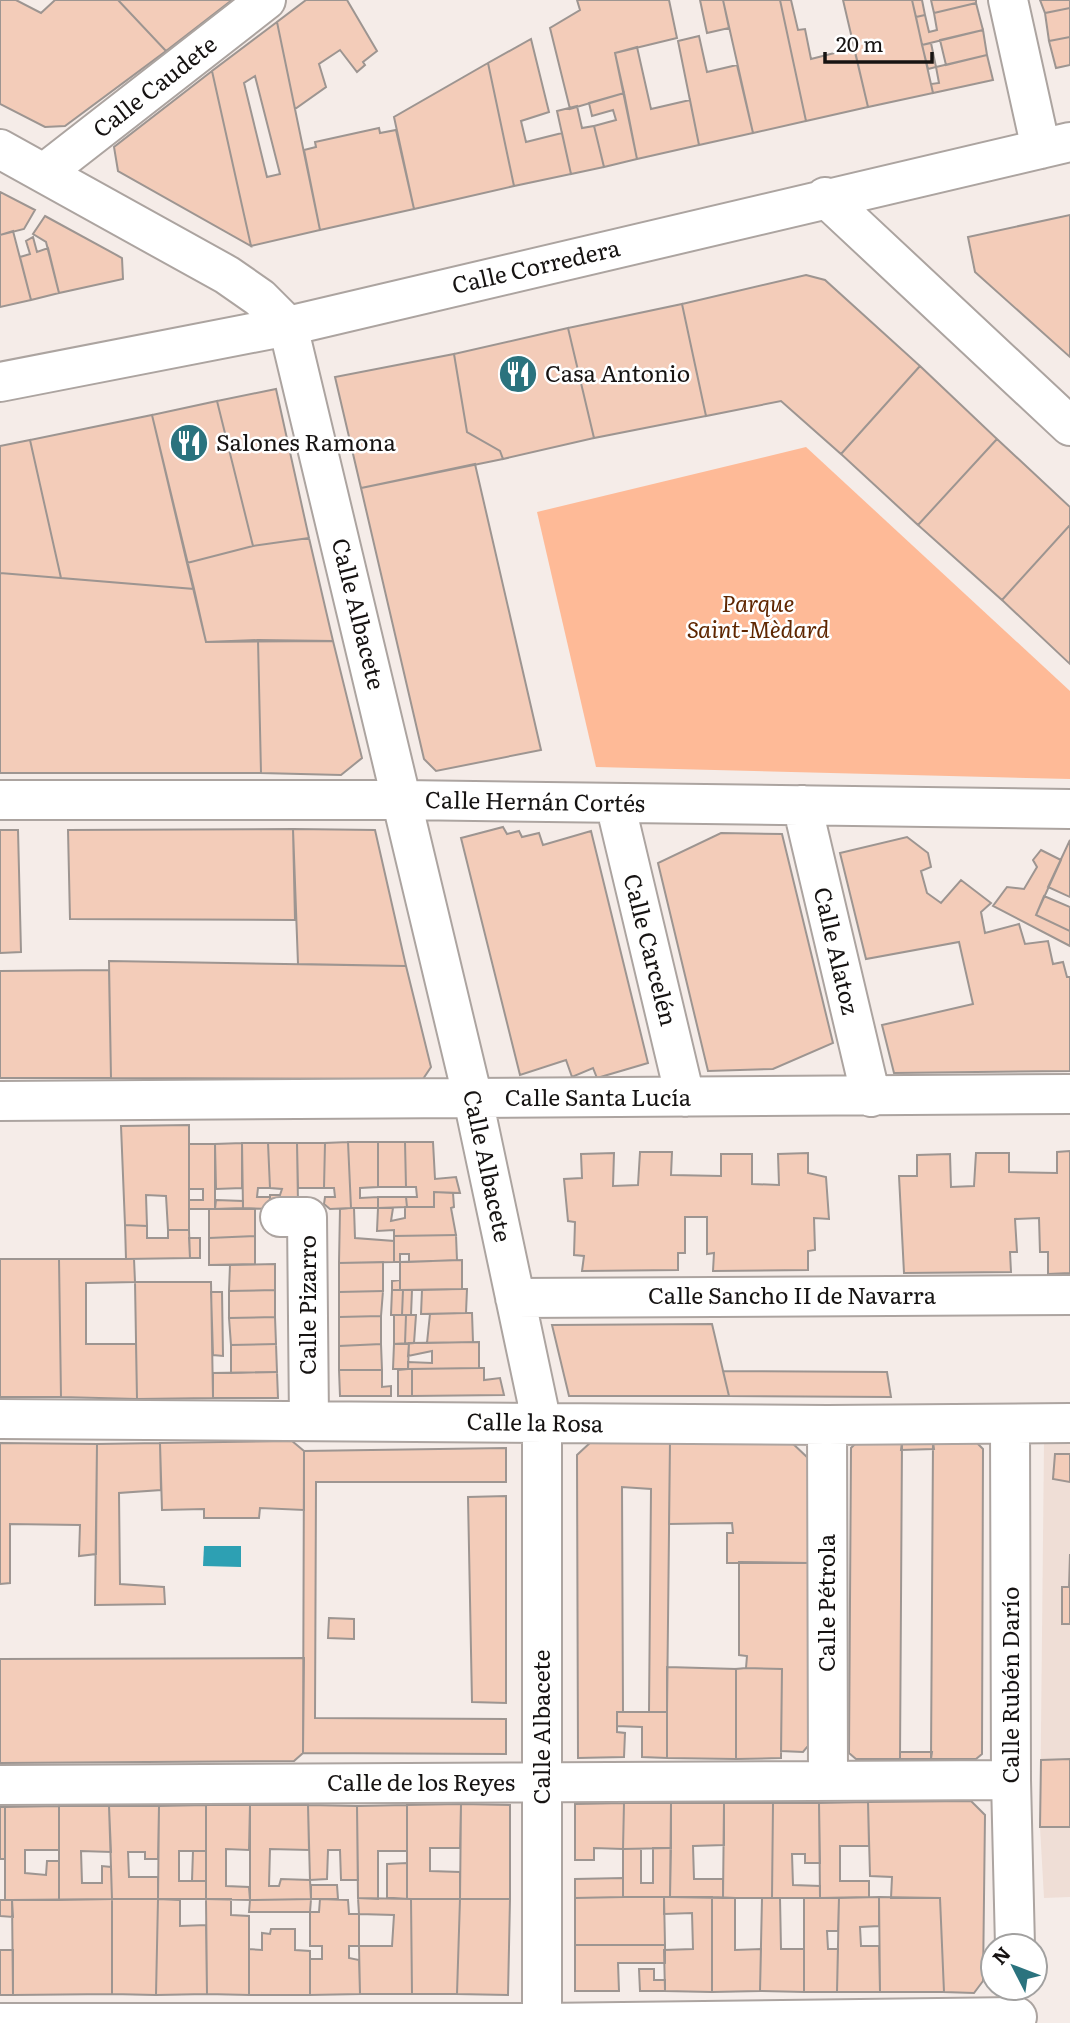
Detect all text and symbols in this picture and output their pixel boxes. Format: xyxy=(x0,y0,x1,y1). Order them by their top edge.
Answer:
scale bar xyxy=(825,21,932,65)
street label: Calle Caudete xyxy=(85,26,223,145)
text: 20 m xyxy=(836,27,883,58)
street label: Calle Corredera xyxy=(448,229,624,301)
restaurant icon: Casa Antonio xyxy=(497,353,539,395)
place label: Casa Antonio xyxy=(545,355,690,389)
restaurant icon: Salones Ramona xyxy=(168,422,210,464)
place label: Salones Ramona xyxy=(216,424,396,458)
street label: Calle Albacete xyxy=(325,534,395,693)
park label: Parque Saint-Mèdard xyxy=(687,585,830,645)
street label: Calle Hernán Cortés xyxy=(425,781,645,819)
street label: Calle Carcelén xyxy=(617,870,687,1029)
street label: Calle Alatoz xyxy=(807,883,869,1018)
street label: Calle Santa Lucía xyxy=(505,1079,692,1113)
street label: Calle Albacete xyxy=(456,1086,522,1245)
street label: Calle Pizarro xyxy=(289,1235,323,1375)
street label: Calle Sancho II de Navarra xyxy=(648,1277,937,1311)
street label: Calle la Rosa xyxy=(466,1403,604,1439)
street label: Calle Pétrola xyxy=(808,1533,842,1672)
street label: Calle Rubén Darío xyxy=(992,1587,1026,1784)
street label: Calle Albacete xyxy=(523,1650,557,1804)
street label: Calle de los Reyes xyxy=(327,1764,515,1798)
north arrow xyxy=(979,1932,1049,2002)
text: N xyxy=(985,1940,1016,1970)

